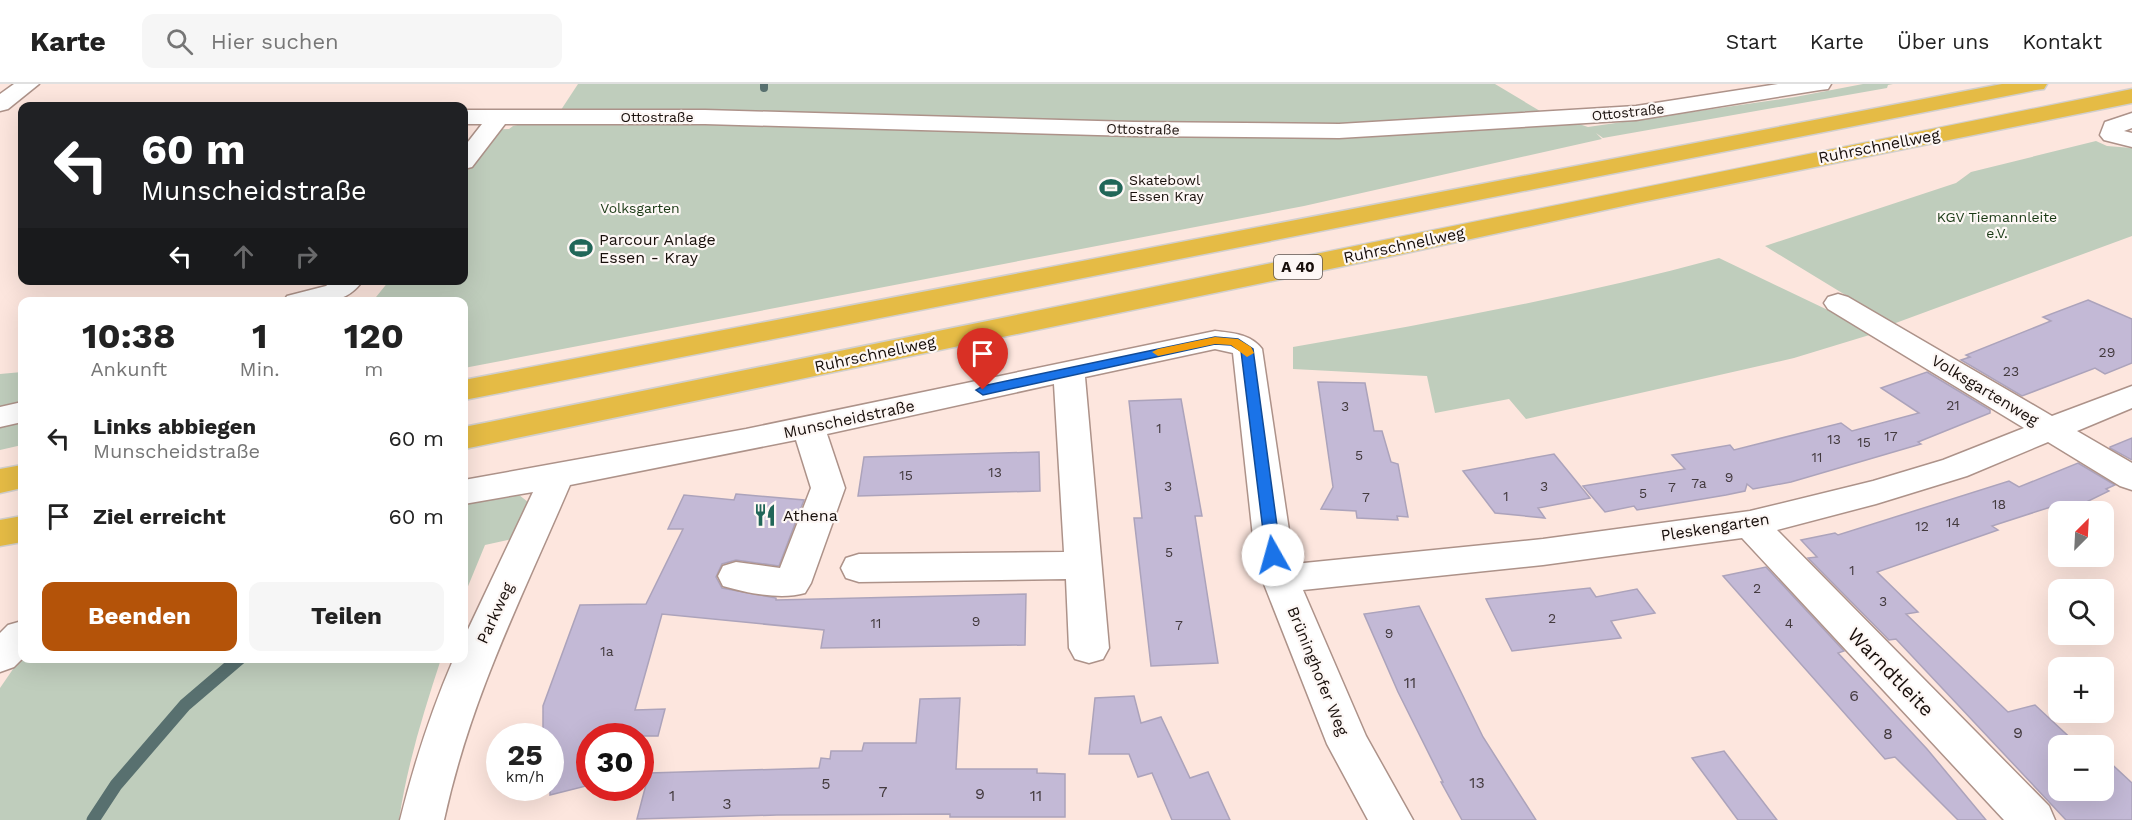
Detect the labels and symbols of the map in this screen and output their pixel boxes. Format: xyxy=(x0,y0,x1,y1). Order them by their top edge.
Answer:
street label: Ottostraße xyxy=(1591,100,1665,124)
street label: Ottostraße xyxy=(620,109,694,125)
street label: Ottostraße xyxy=(1106,120,1180,138)
street label: Ruhrschnellweg xyxy=(1817,125,1942,167)
place label: Skatebowl Essen Kray xyxy=(1129,172,1204,204)
sports icon: Skatebowl Essen Kray xyxy=(1098,175,1124,201)
park label: Volksgarten xyxy=(600,200,680,216)
park label: KGV Tiemannleite e.V. xyxy=(1937,209,2057,241)
street label: Ruhrschnellweg xyxy=(1342,223,1467,267)
place label: Parcour Anlage Essen - Kray xyxy=(599,230,716,267)
sports icon: Parcour Anlage Essen - Kray xyxy=(568,235,594,261)
road number: A 40 xyxy=(1274,255,1322,279)
pin xyxy=(957,328,1008,390)
street label: Ruhrschnellweg xyxy=(813,332,938,376)
house number: 29 xyxy=(2099,344,2115,360)
street label: Volksgartenweg xyxy=(1928,351,2042,430)
house number: 23 xyxy=(2003,363,2019,379)
street label: Munscheidstraße xyxy=(782,396,916,442)
house number: 21 xyxy=(1946,397,1960,413)
house number: 3 xyxy=(1341,398,1349,414)
house number: 1 xyxy=(1156,420,1162,436)
house number: 17 xyxy=(1884,428,1898,444)
house number: 13 xyxy=(1827,431,1841,447)
house number: 15 xyxy=(1857,434,1871,450)
house number: 5 xyxy=(1355,447,1363,463)
house number: 11 xyxy=(1812,449,1822,465)
house number: 13 xyxy=(988,464,1002,480)
house number: 15 xyxy=(899,467,913,483)
house number: 9 xyxy=(1725,469,1733,485)
house number: 7a xyxy=(1691,475,1707,491)
house number: 3 xyxy=(1164,478,1172,494)
house number: 3 xyxy=(1540,478,1548,494)
house number: 7 xyxy=(1668,479,1676,495)
house number: 5 xyxy=(1639,485,1647,501)
house number: 1 xyxy=(1503,488,1509,504)
house number: 7 xyxy=(1362,489,1370,505)
house number: 18 xyxy=(1992,496,2006,512)
north arrow xyxy=(2048,501,2114,567)
restaurant icon: Athena xyxy=(752,502,778,528)
place label: Athena xyxy=(783,506,838,525)
street label: Pleskengarten xyxy=(1659,509,1771,545)
house number: 14 xyxy=(1946,514,1960,530)
house number: 12 xyxy=(1915,518,1929,534)
position arrow xyxy=(1241,523,1305,587)
house number: 5 xyxy=(1165,544,1173,560)
house number: 1 xyxy=(1849,562,1855,578)
street label: Parkweg xyxy=(473,579,518,647)
house number: 2 xyxy=(1753,580,1761,596)
house number: 3 xyxy=(1879,593,1887,609)
street label: Brüninghofer Weg xyxy=(1283,604,1353,739)
house number: 2 xyxy=(1548,610,1556,626)
house number: 9 xyxy=(972,613,980,629)
house number: 11 xyxy=(871,615,881,631)
house number: 4 xyxy=(1785,615,1793,631)
house number: 7 xyxy=(1175,617,1183,633)
street label: Warndtleite xyxy=(1843,623,1939,721)
house number: 9 xyxy=(1385,625,1393,641)
house number: 1a xyxy=(600,643,614,659)
house number: 11 xyxy=(1404,673,1416,692)
house number: 6 xyxy=(1849,686,1859,705)
speed limit sign: 30 xyxy=(576,723,654,801)
house number: 9 xyxy=(2013,723,2023,742)
house number: 8 xyxy=(1883,724,1893,743)
house number: 13 xyxy=(1469,773,1485,792)
house number: 5 xyxy=(821,774,831,793)
house number: 7 xyxy=(879,782,888,801)
house number: 9 xyxy=(975,784,985,803)
house number: 1 xyxy=(669,786,675,805)
house number: 11 xyxy=(1030,786,1042,805)
house number: 3 xyxy=(722,794,732,813)

